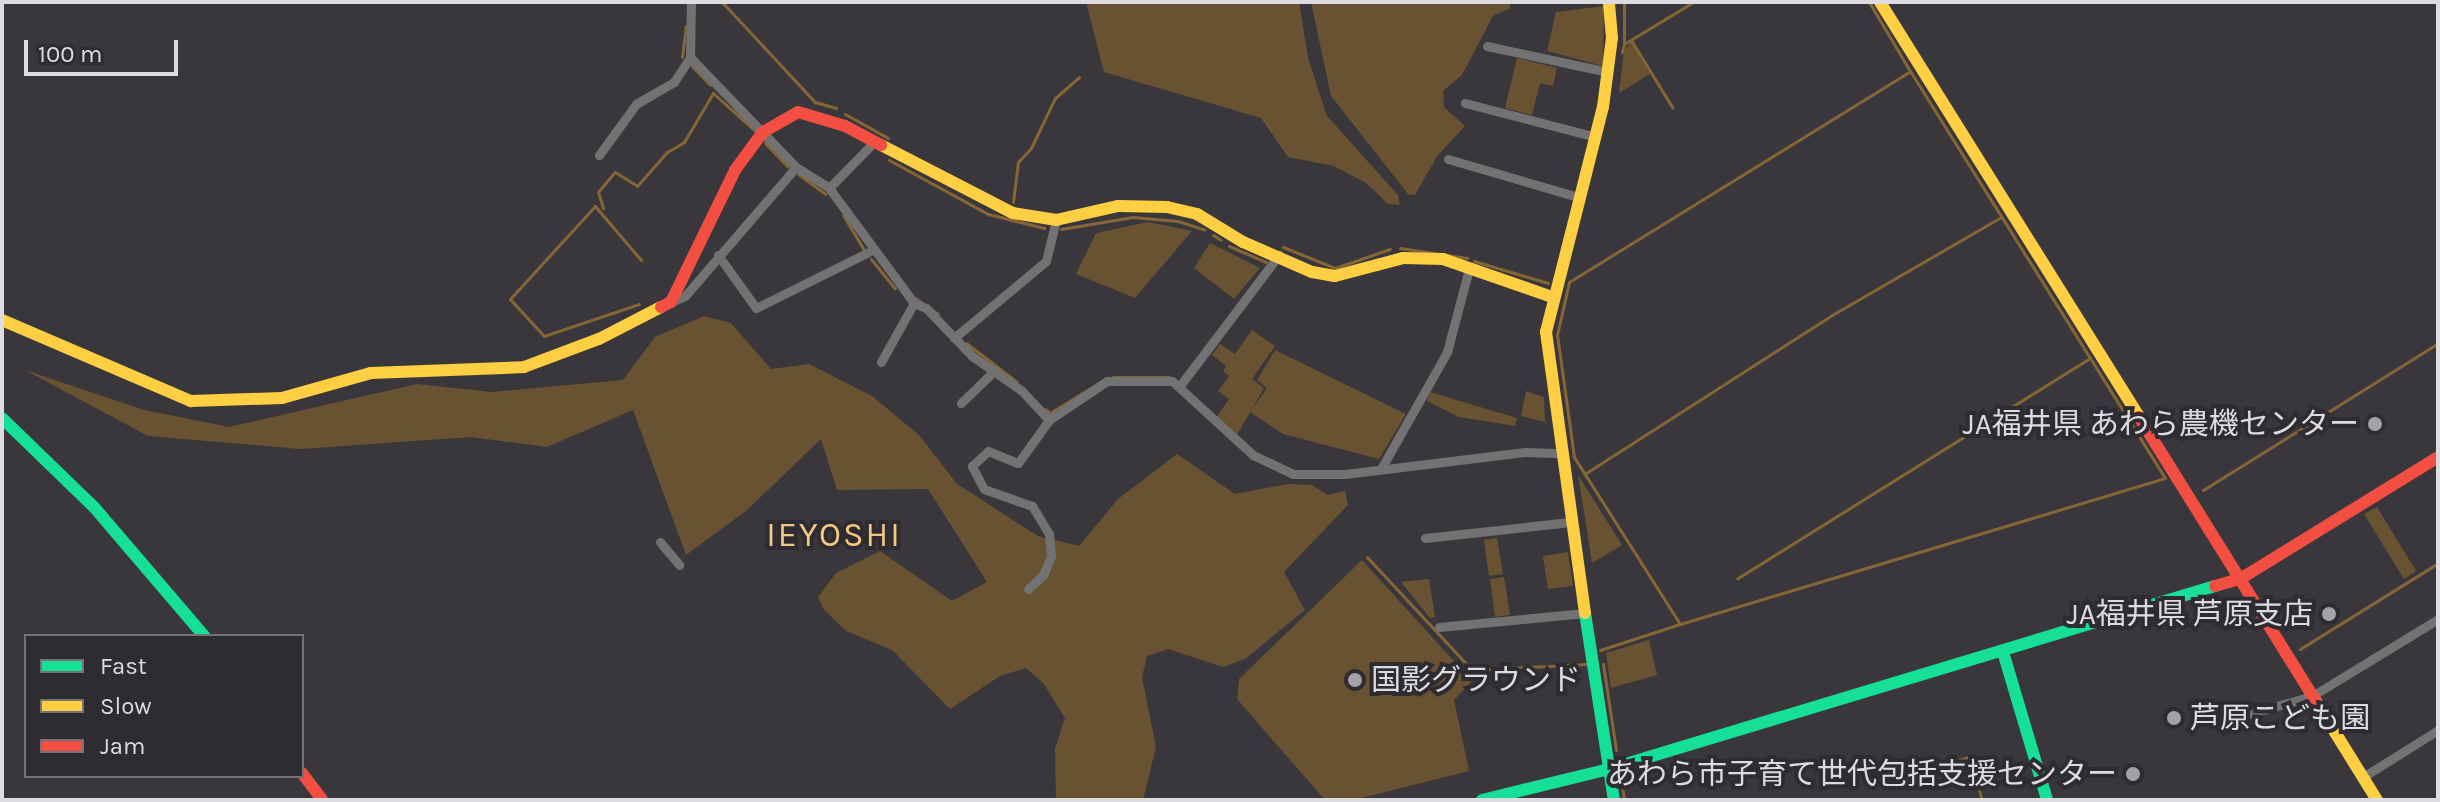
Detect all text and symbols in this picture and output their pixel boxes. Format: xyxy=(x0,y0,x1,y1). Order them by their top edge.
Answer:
scale bar xyxy=(28,24,182,74)
text: 100 m xyxy=(38,40,103,68)
place label: JA福井県 あわら農機センター xyxy=(1963,406,2359,442)
marker: JA福井県 あわら農機センター xyxy=(2366,415,2384,433)
district label: IEYOSHI xyxy=(766,516,902,556)
place label: JA福井県 芦原支店 xyxy=(2067,596,2313,632)
marker: JA福井県 芦原支店 xyxy=(2320,605,2338,623)
legend xyxy=(24,634,304,778)
text: Fast xyxy=(100,652,147,680)
place label: 国影グラウンド xyxy=(1371,662,1581,698)
marker: 国影グラウンド xyxy=(1346,671,1364,689)
text: Slow xyxy=(100,692,152,720)
place label: 芦原こども園 xyxy=(2190,700,2370,736)
marker: 芦原こども園 xyxy=(2165,709,2183,727)
text: Jam xyxy=(100,732,145,760)
place label: あわら市子育て世代包括支援センター xyxy=(1607,756,2117,792)
marker: あわら市子育て世代包括支援センター xyxy=(2124,765,2142,783)

